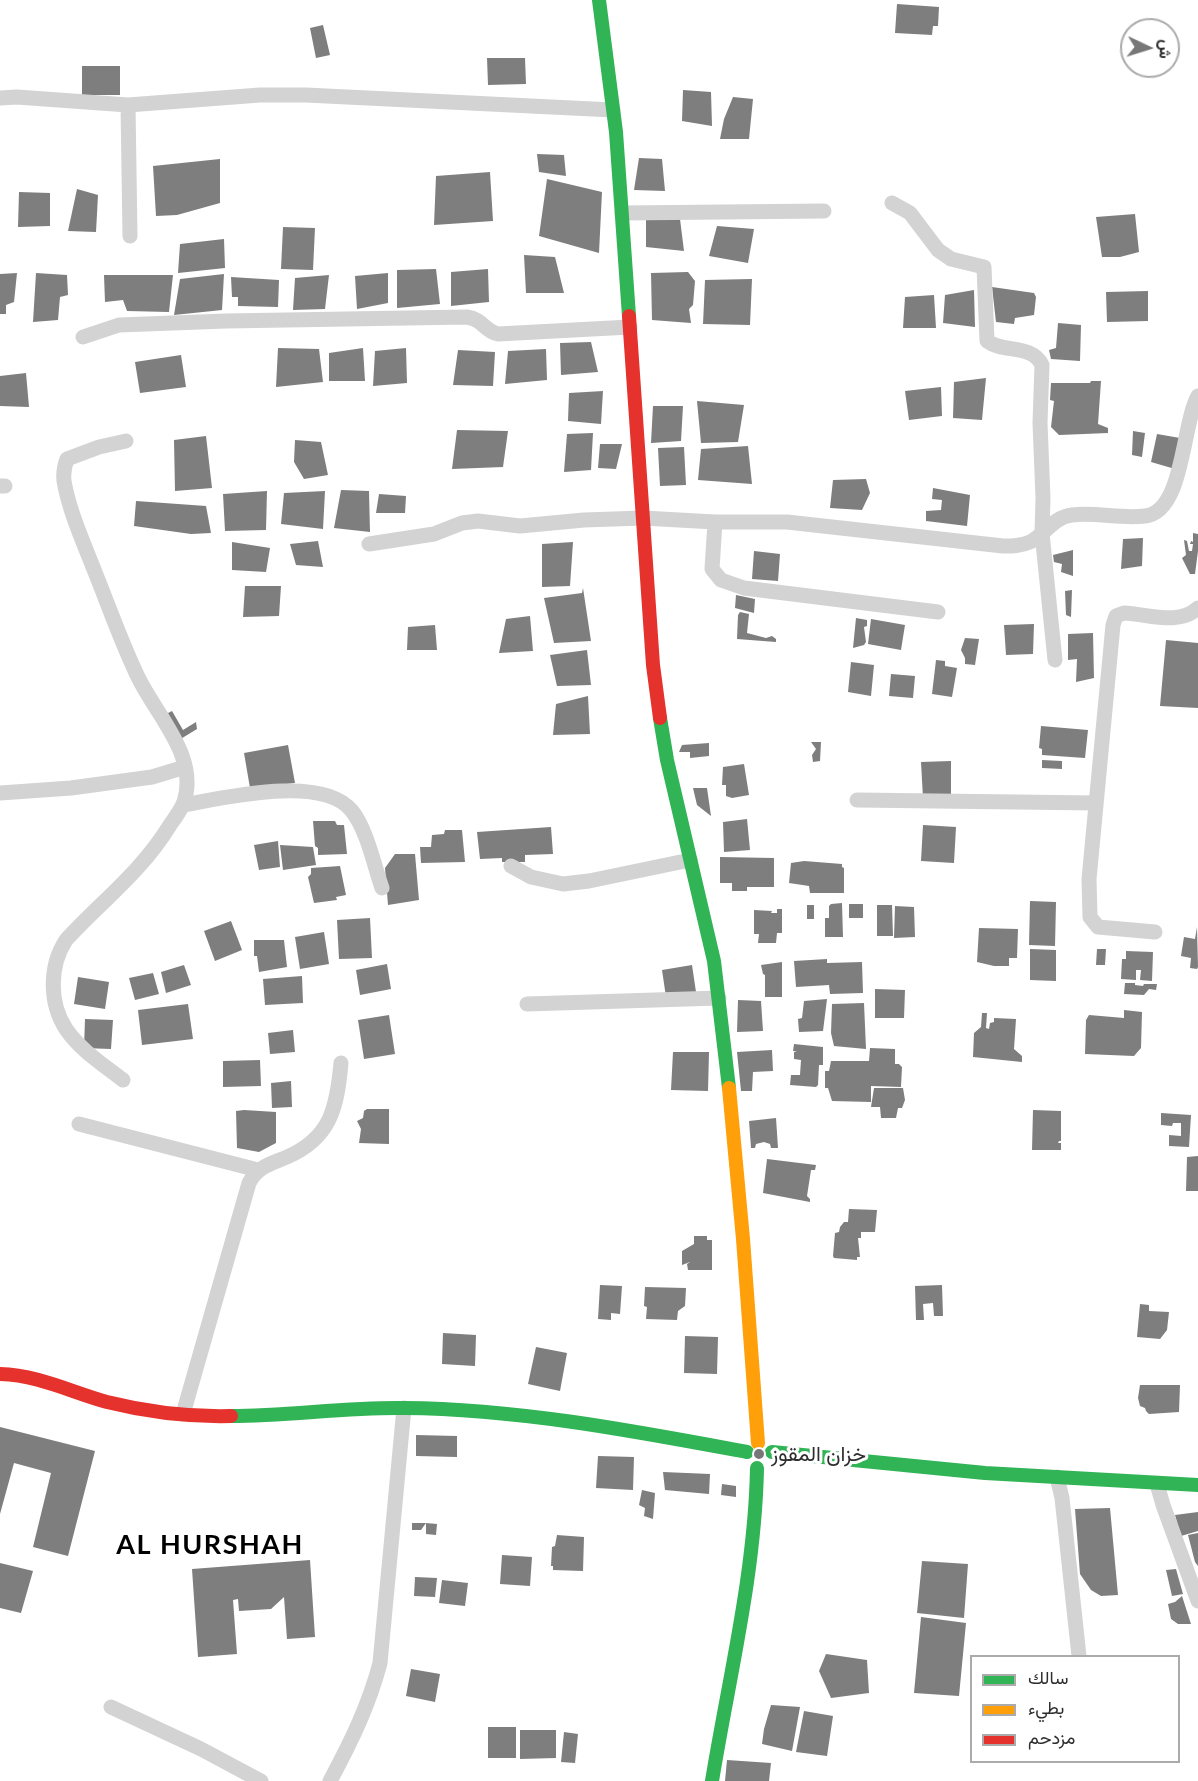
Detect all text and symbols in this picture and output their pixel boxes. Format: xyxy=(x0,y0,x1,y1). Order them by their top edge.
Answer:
north arrow xyxy=(1120,18,1180,78)
text: ش xyxy=(1156,39,1177,59)
place label: خزان المقوز xyxy=(771,1441,866,1467)
marker: خزان المقوز xyxy=(752,1447,766,1461)
district label: AL HURSHAH xyxy=(116,1529,304,1561)
legend xyxy=(970,1655,1180,1763)
text: سالك xyxy=(1028,1666,1068,1688)
text: بطيء xyxy=(1028,1696,1064,1718)
text: مزدحم xyxy=(1028,1726,1075,1748)

